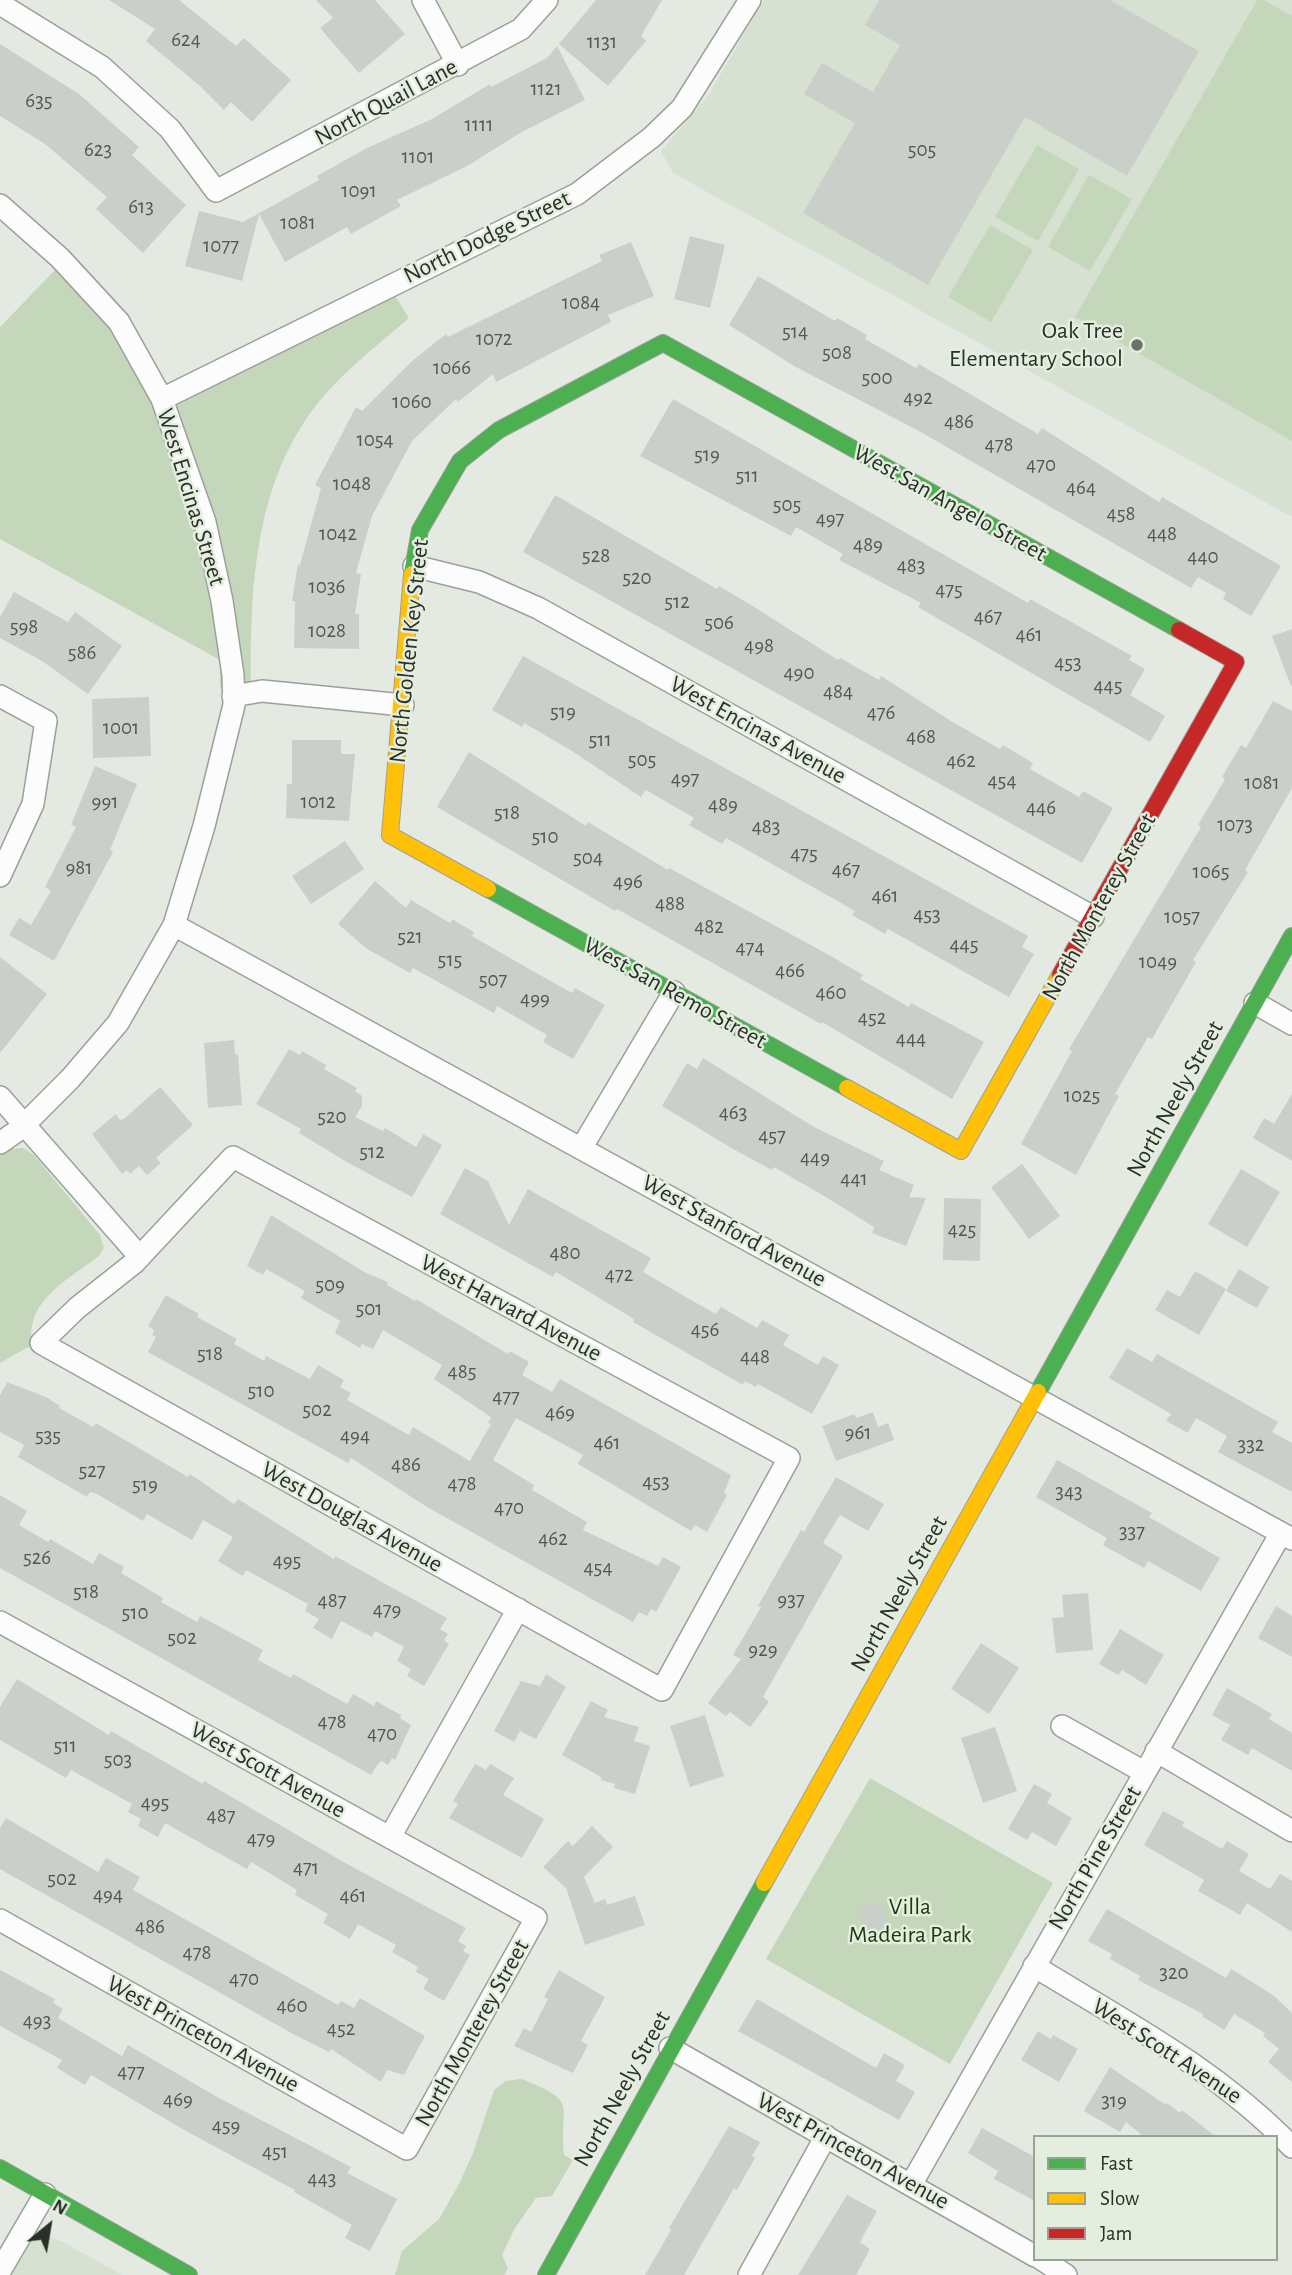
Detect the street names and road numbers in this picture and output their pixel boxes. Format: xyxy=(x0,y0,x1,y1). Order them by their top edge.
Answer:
street label: North Quail Lane xyxy=(310,52,462,152)
street label: North Dodge Street xyxy=(399,184,575,290)
street label: West Encinas Street xyxy=(150,405,232,589)
street label: West San Angelo Street xyxy=(848,438,1052,568)
street label: North Golden Key Street xyxy=(383,538,435,764)
street label: West Encinas Avenue xyxy=(665,670,851,790)
street label: North Monterey Street xyxy=(1036,808,1162,1006)
street label: West San Remo Street xyxy=(578,931,772,1055)
street label: North Neely Street xyxy=(1120,1016,1230,1182)
street label: West Stanford Avenue xyxy=(637,1168,831,1294)
street label: West Harvard Avenue xyxy=(415,1248,607,1368)
street label: West Douglas Avenue xyxy=(256,1455,448,1579)
street label: North Neely Street xyxy=(844,1511,954,1677)
street label: West Scott Avenue xyxy=(185,1715,351,1825)
street label: North Pine Street xyxy=(1042,1781,1148,1935)
street label: North Monterey Street xyxy=(409,1934,535,2132)
street label: West Princeton Avenue xyxy=(102,1969,304,2099)
street label: West Scott Avenue xyxy=(1087,1992,1247,2110)
street label: North Neely Street xyxy=(567,2006,677,2172)
street label: West Princeton Avenue xyxy=(752,2086,954,2216)

